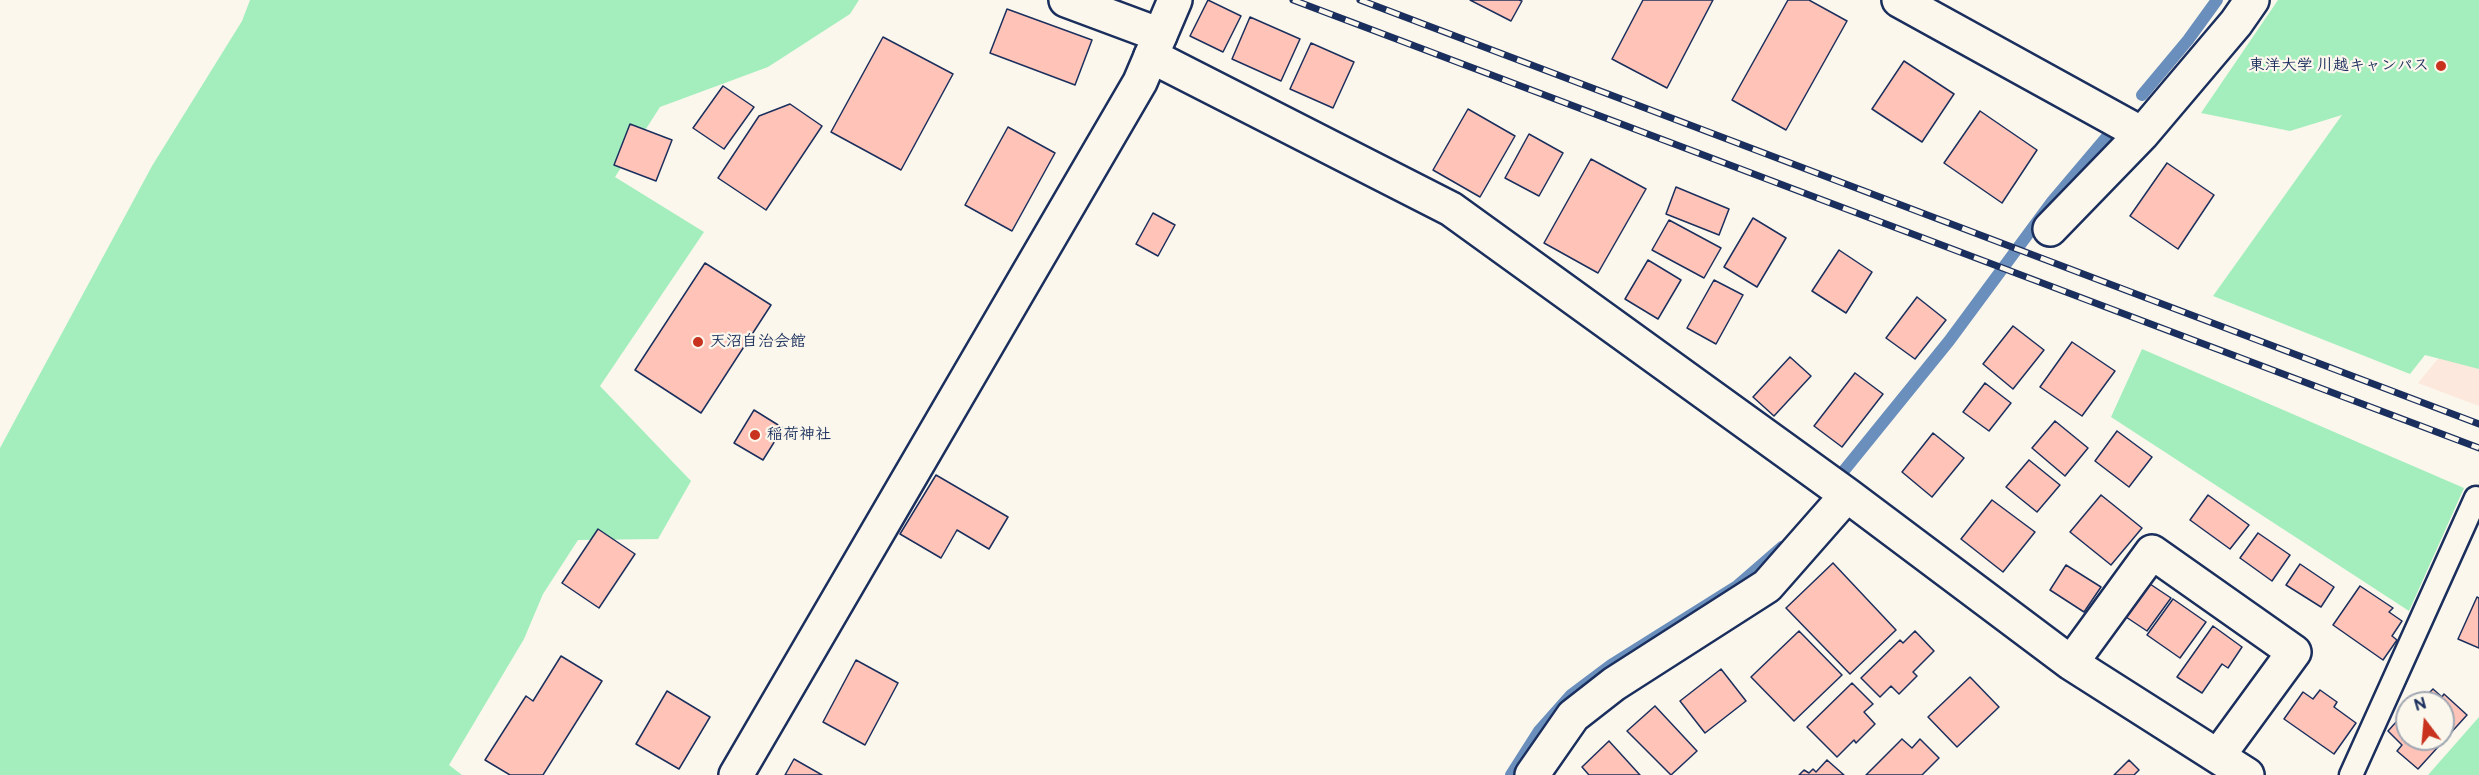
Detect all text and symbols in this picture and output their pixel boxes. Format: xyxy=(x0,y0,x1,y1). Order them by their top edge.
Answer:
place label: 東洋大学 川越キャンパス xyxy=(2249,56,2429,76)
marker: 東洋大学 川越キャンパス xyxy=(2434,59,2448,73)
place label: 天沼自治会館 xyxy=(710,332,806,352)
marker: 天沼自治会館 xyxy=(691,335,705,349)
place label: 稲荷神社 xyxy=(767,425,831,445)
marker: 稲荷神社 xyxy=(748,428,762,442)
north arrow xyxy=(2395,691,2455,751)
text: N xyxy=(2412,694,2429,716)

